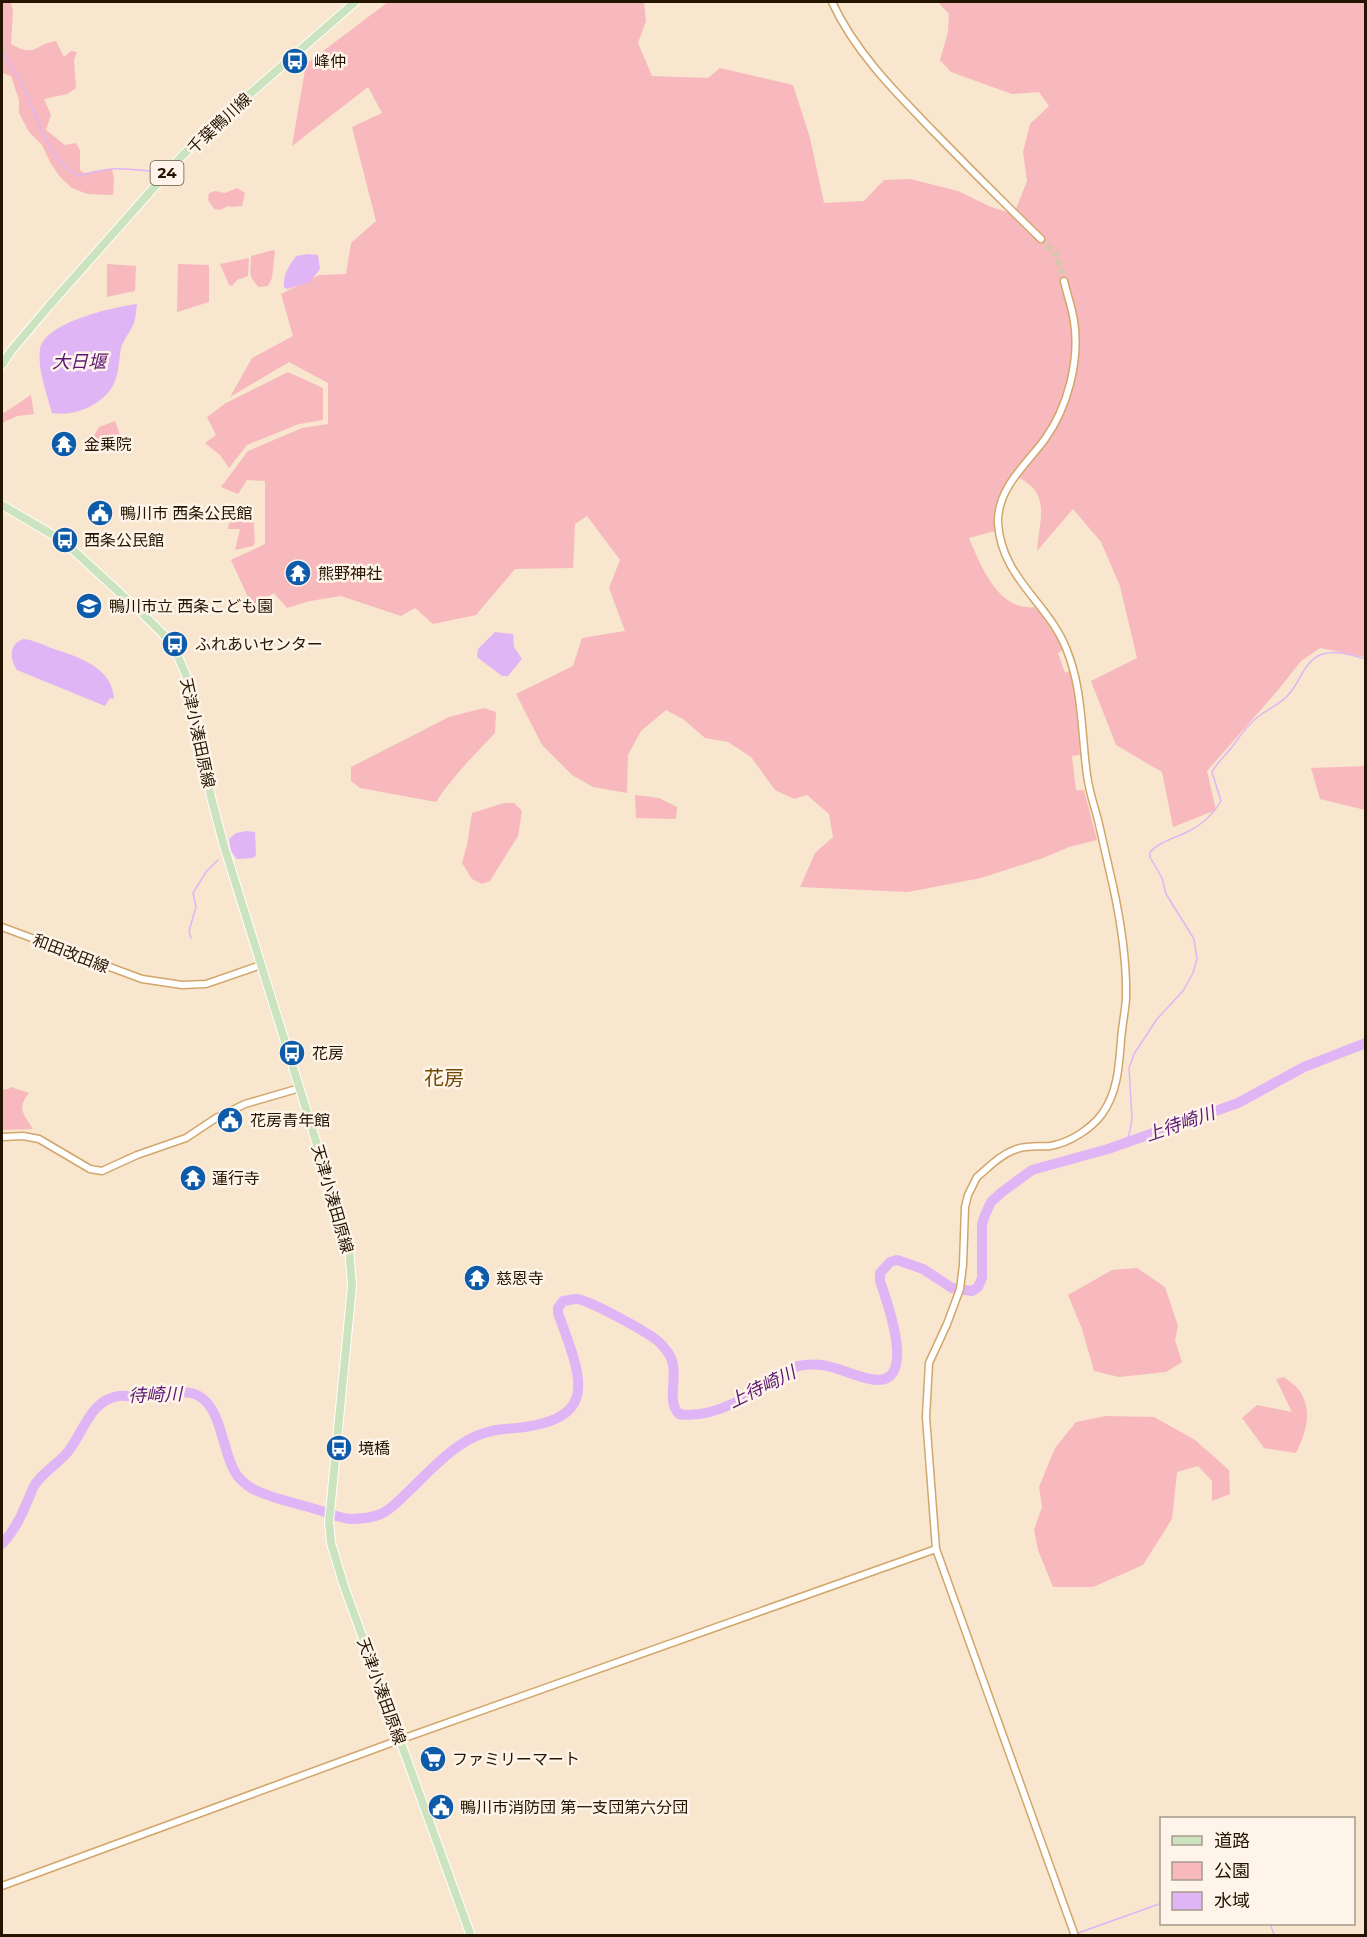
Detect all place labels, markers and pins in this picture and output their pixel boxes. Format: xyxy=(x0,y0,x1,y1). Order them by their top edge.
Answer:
bus stop icon: 峰仲 xyxy=(280,46,310,76)
place label: 峰仲 xyxy=(314,52,346,71)
temple icon: 金乗院 xyxy=(49,429,79,459)
place label: 金乗院 xyxy=(84,435,132,454)
public building icon: 鴨川市 西条公民館 xyxy=(85,498,115,528)
place label: 鴨川市 西条公民館 xyxy=(120,504,252,523)
bus stop icon: 西条公民館 xyxy=(50,525,80,555)
place label: 西条公民館 xyxy=(84,531,164,550)
temple icon: 熊野神社 xyxy=(283,558,313,588)
place label: 熊野神社 xyxy=(318,564,382,583)
school or university icon: 鴨川市立 西条こども園 xyxy=(74,591,104,621)
place label: 鴨川市立 西条こども園 xyxy=(109,597,273,616)
bus stop icon: ふれあいセンター xyxy=(160,629,190,659)
place label: ふれあいセンター xyxy=(195,635,323,654)
bus stop icon: 花房 xyxy=(277,1038,307,1068)
place label: 花房 xyxy=(312,1044,344,1063)
public building icon: 花房青年館 xyxy=(215,1105,245,1135)
place label: 花房青年館 xyxy=(250,1111,330,1130)
temple icon: 蓮行寺 xyxy=(178,1163,208,1193)
place label: 蓮行寺 xyxy=(212,1169,260,1188)
temple icon: 慈恩寺 xyxy=(462,1263,492,1293)
place label: 慈恩寺 xyxy=(496,1269,544,1288)
bus stop icon: 境橋 xyxy=(324,1433,354,1463)
place label: 境橋 xyxy=(358,1439,390,1458)
supermarket icon: ファミリーマート xyxy=(418,1744,448,1774)
place label: ファミリーマート xyxy=(452,1750,580,1769)
public building icon: 鴨川市消防団 第一支団第六分団 xyxy=(426,1792,456,1822)
place label: 鴨川市消防団 第一支団第六分団 xyxy=(460,1798,688,1817)

